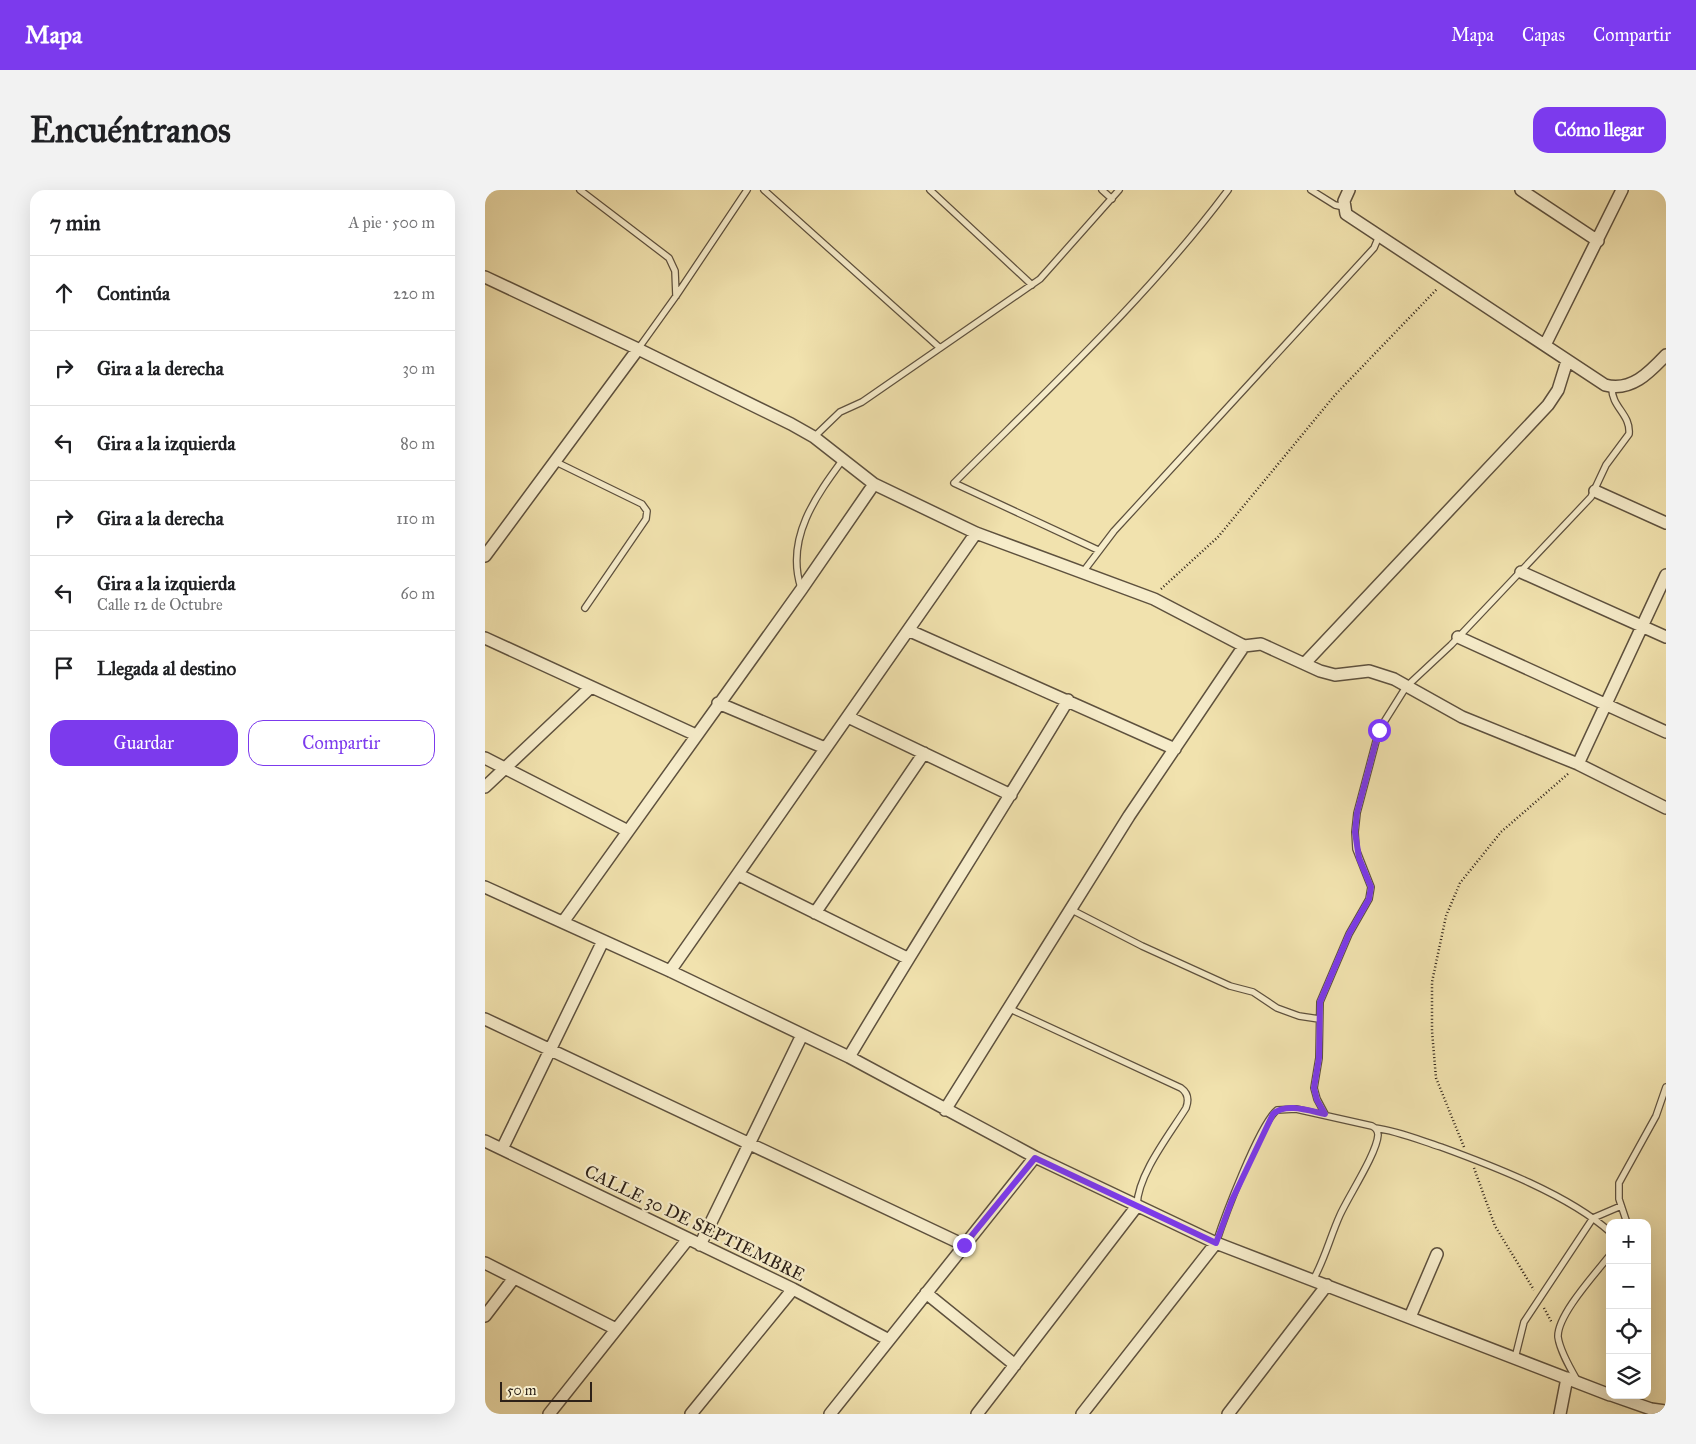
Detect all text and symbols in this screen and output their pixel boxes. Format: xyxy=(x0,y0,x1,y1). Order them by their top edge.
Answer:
text: Mapa xyxy=(25,20,82,50)
text: Mapa xyxy=(1451,24,1494,46)
text: Capas xyxy=(1522,24,1565,46)
text: Compartir xyxy=(1593,24,1671,46)
button: Cómo llegar xyxy=(1533,107,1666,153)
text: Encuéntranos xyxy=(30,109,231,152)
text: 7 min xyxy=(50,210,101,236)
text: A pie · 500 m xyxy=(348,213,435,232)
icon: ahead xyxy=(50,279,78,307)
text: Continúa xyxy=(97,282,170,305)
text: 220 m xyxy=(393,284,435,303)
icon: right xyxy=(50,354,78,382)
text: Gira a la derecha xyxy=(97,357,224,380)
text: 30 m xyxy=(402,359,435,378)
icon: left xyxy=(50,429,78,457)
text: Gira a la izquierda xyxy=(97,432,236,455)
text: 80 m xyxy=(400,434,435,453)
icon: right xyxy=(50,504,78,532)
text: Gira a la derecha xyxy=(97,507,224,530)
text: 110 m xyxy=(396,509,435,528)
text: Gira a la izquierda xyxy=(97,572,236,595)
icon: left xyxy=(50,579,78,607)
text: 60 m xyxy=(401,584,435,603)
text: Calle 12 de Octubre xyxy=(97,595,223,614)
icon: arrive xyxy=(50,654,78,682)
text: Llegada al destino xyxy=(97,657,236,680)
route start xyxy=(1368,719,1391,742)
button: Guardar xyxy=(50,720,238,766)
button: Compartir xyxy=(248,720,435,766)
street label: CALLE 30 DE SEPTIEMBRE xyxy=(581,1160,809,1286)
map controls xyxy=(1606,1219,1651,1399)
button: + xyxy=(1606,1219,1651,1264)
route end xyxy=(953,1234,976,1257)
button: − xyxy=(1606,1264,1651,1309)
button: locate xyxy=(1606,1309,1651,1354)
button: layers xyxy=(1606,1354,1651,1399)
scale bar xyxy=(500,1379,593,1402)
text: 50 m xyxy=(507,1382,536,1399)

